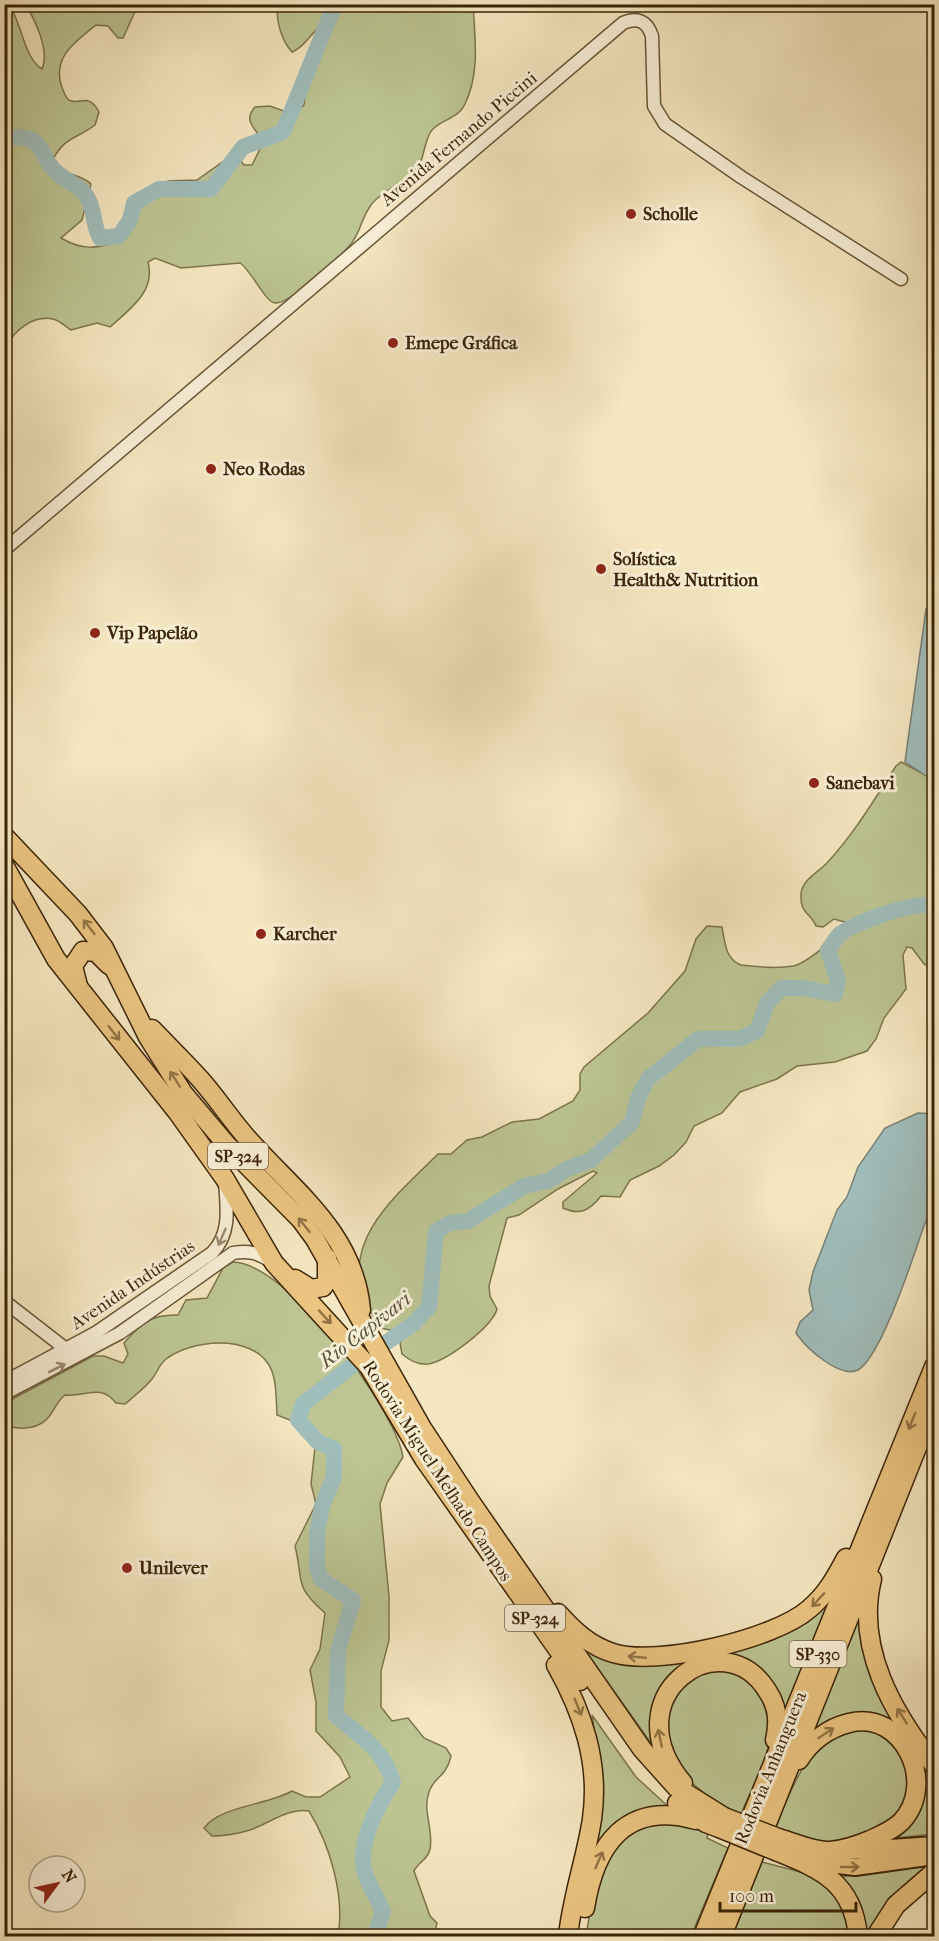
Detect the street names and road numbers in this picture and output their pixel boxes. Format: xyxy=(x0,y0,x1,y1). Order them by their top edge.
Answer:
street label: Avenida Fernando Piccini xyxy=(376,67,542,211)
road number: SP-324 xyxy=(208,1143,268,1169)
street label: Avenida Indústrias xyxy=(66,1236,199,1335)
street label: Rodovia Miguel Melhado Campos xyxy=(358,1357,516,1586)
road number: SP-324 xyxy=(505,1605,565,1631)
road number: SP-330 xyxy=(790,1641,846,1667)
street label: Rodovia Anhanguera xyxy=(731,1688,812,1847)

